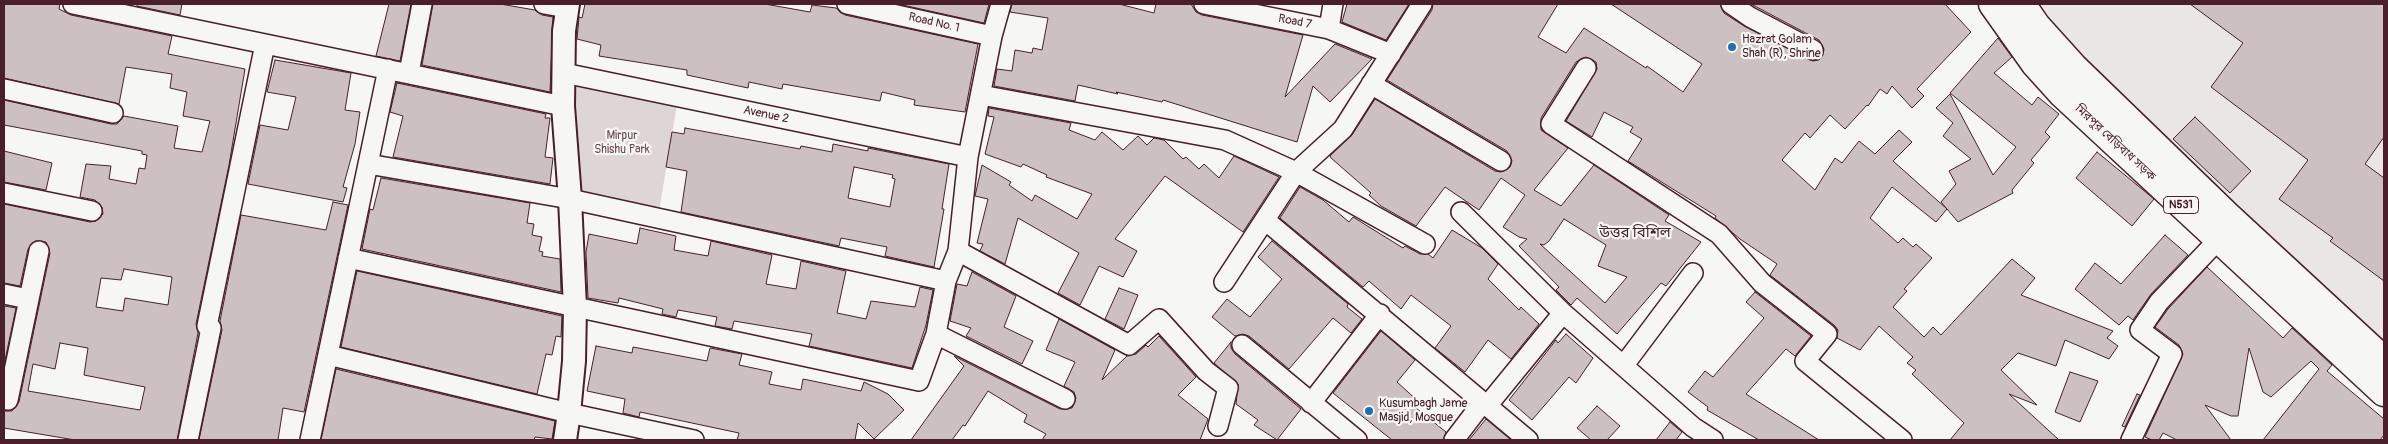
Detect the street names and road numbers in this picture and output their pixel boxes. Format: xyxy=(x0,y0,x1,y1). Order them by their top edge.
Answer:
street label: Road No. 1 xyxy=(907,10,961,36)
street label: Road 7 xyxy=(1277,12,1313,32)
street label: মিরপুর বেড়িবাধ সড়ক xyxy=(2072,102,2158,184)
street label: Avenue 2 xyxy=(742,103,790,127)
road number: N531 xyxy=(2164,196,2198,214)

